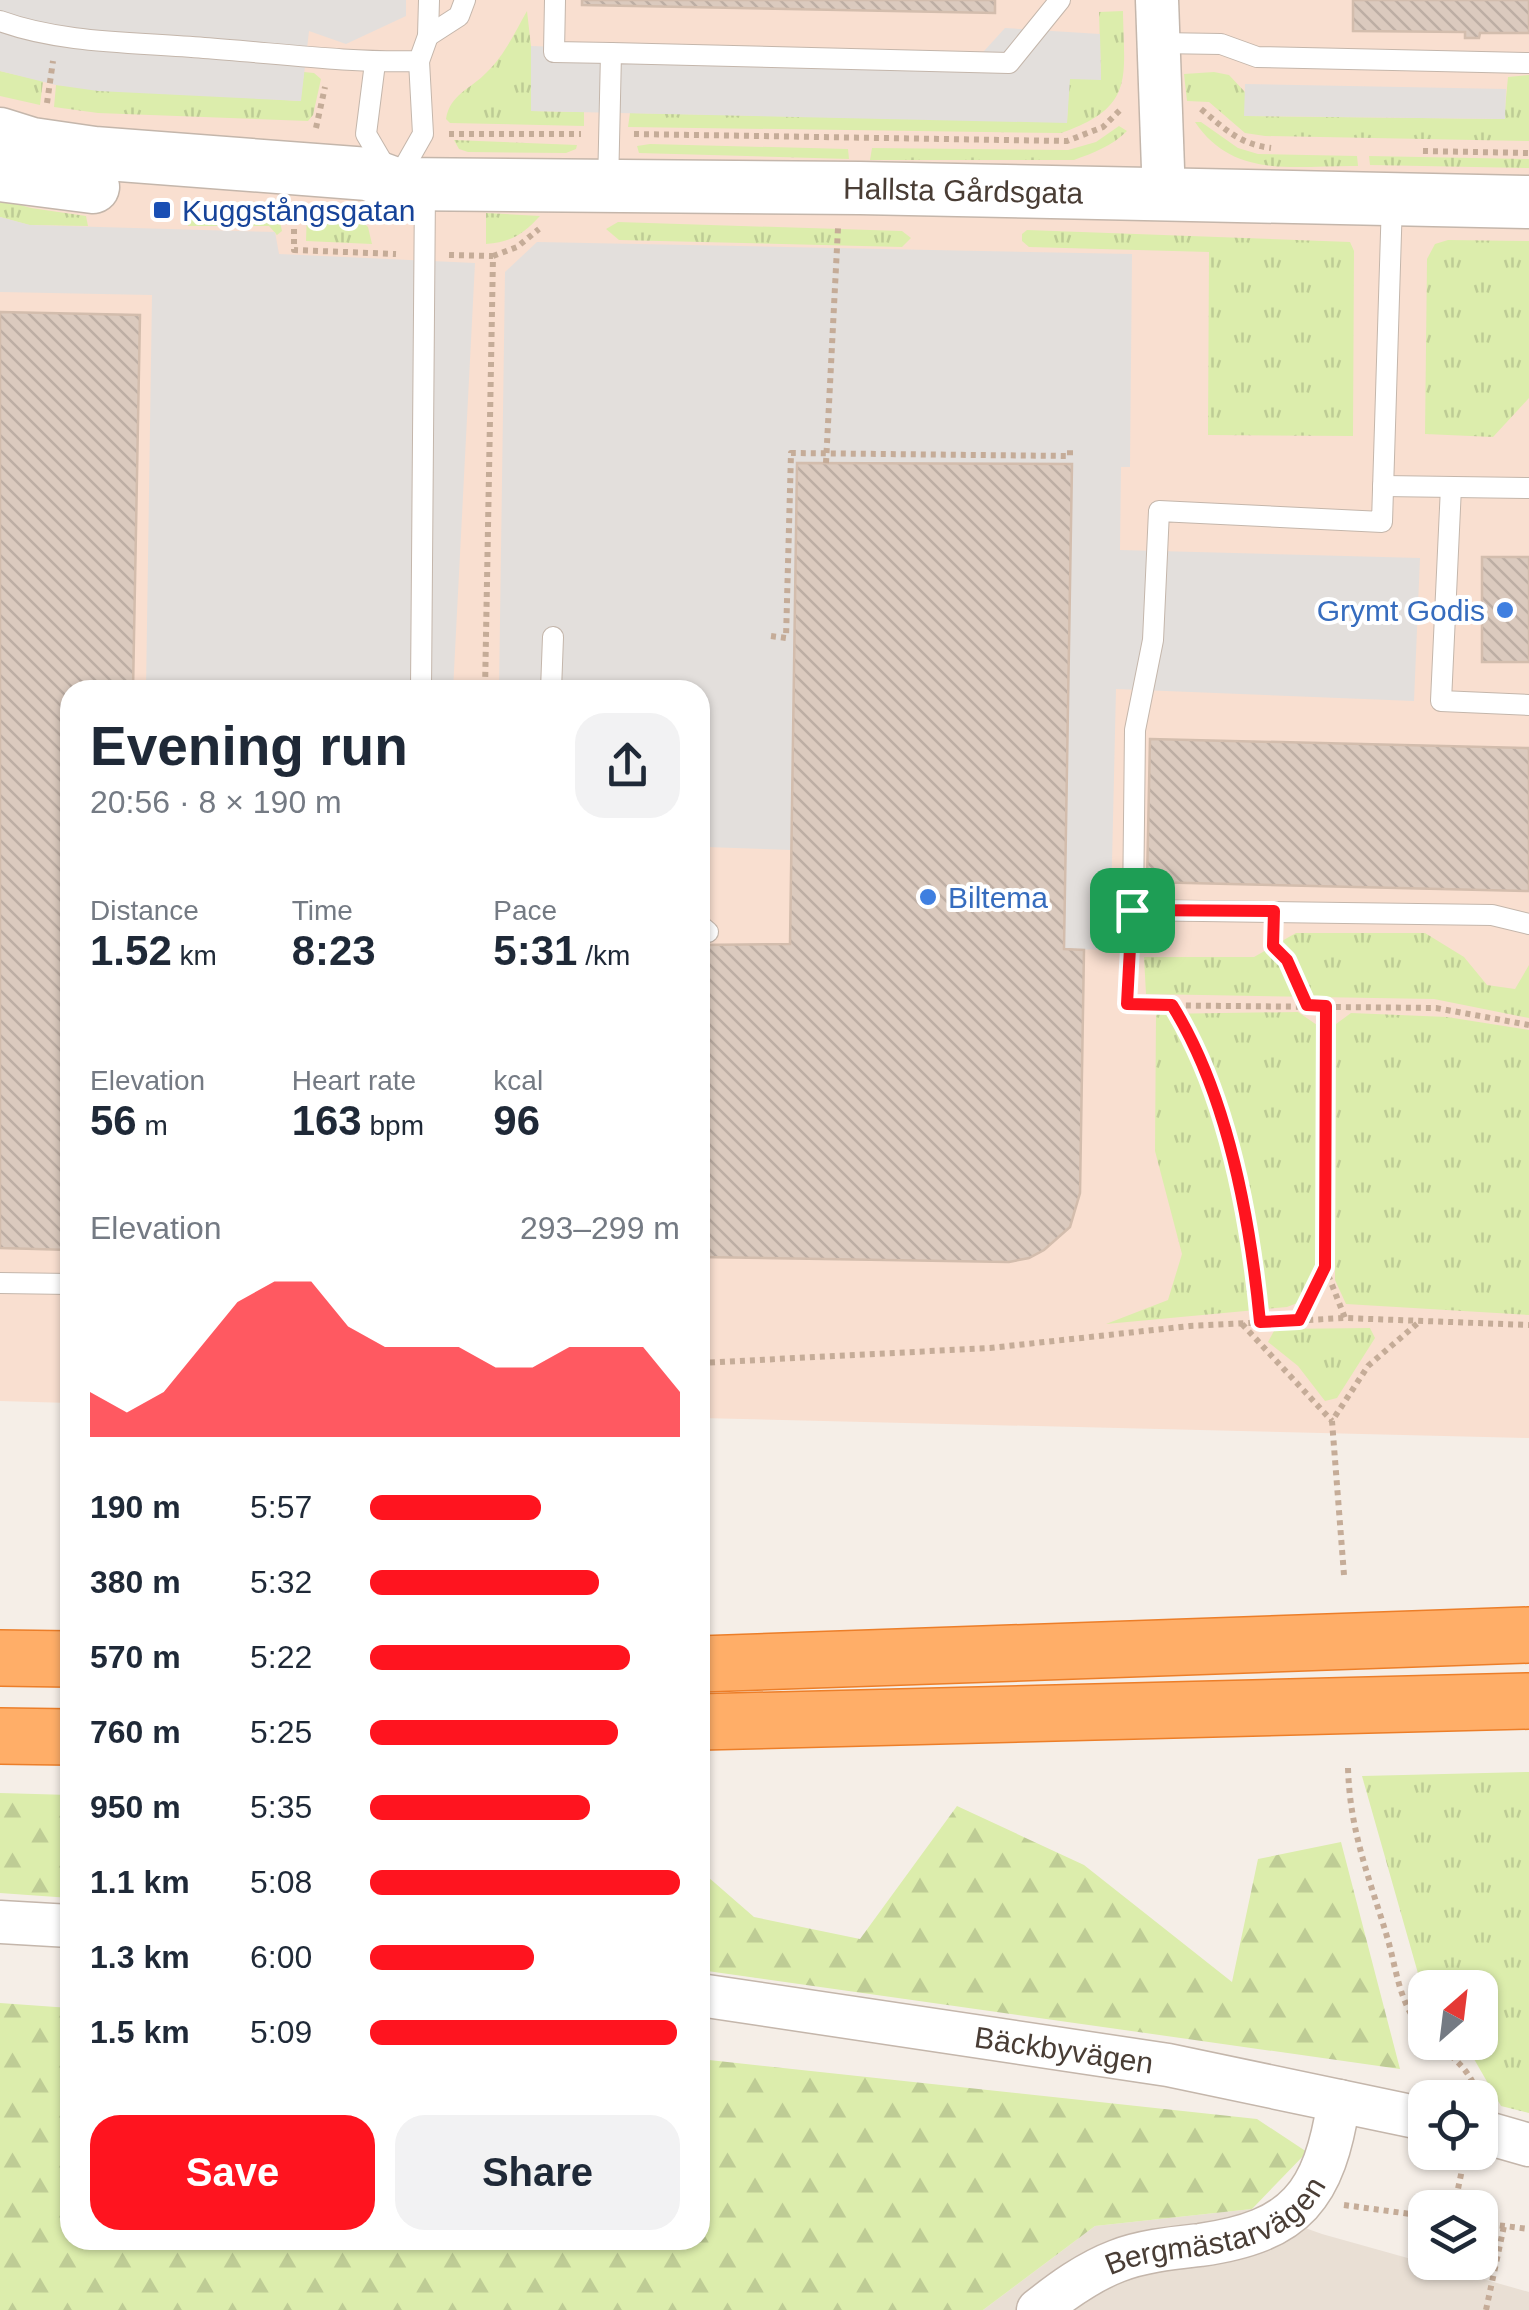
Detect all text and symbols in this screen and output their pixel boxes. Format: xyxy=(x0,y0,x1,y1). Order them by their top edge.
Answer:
street label: Hallsta Gårdsgata xyxy=(843,171,1084,209)
place label: Kuggstångsgatan xyxy=(182,194,416,227)
marker: Kuggstångsgatan xyxy=(151,199,173,221)
place label: Grymt Godis xyxy=(1317,594,1485,627)
marker: Grymt Godis xyxy=(1494,599,1516,621)
button: share xyxy=(575,713,680,818)
text: Evening run xyxy=(90,715,408,777)
text: 20:56 · 8 × 190 m xyxy=(90,784,342,820)
pin xyxy=(1090,868,1175,953)
place label: Biltema xyxy=(948,881,1048,914)
icon: arrive xyxy=(1105,883,1160,938)
marker: Biltema xyxy=(917,886,939,908)
text: Distance xyxy=(90,895,199,926)
text: Time xyxy=(292,895,353,926)
text: Pace xyxy=(493,895,557,926)
text: 1.52 xyxy=(90,927,172,974)
text: 8:23 xyxy=(292,927,376,974)
text: 5:31 xyxy=(493,927,577,974)
text: km xyxy=(172,940,217,971)
text: /km xyxy=(577,940,630,971)
text: Elevation xyxy=(90,1065,205,1096)
text: Heart rate xyxy=(292,1065,416,1096)
text: kcal xyxy=(493,1065,543,1096)
text: 56 xyxy=(90,1097,137,1144)
text: 163 xyxy=(292,1097,362,1144)
text: 96 xyxy=(493,1097,540,1144)
text: m xyxy=(137,1110,168,1141)
text: bpm xyxy=(362,1110,424,1141)
text: Elevation xyxy=(90,1210,222,1246)
text: 293–299 m xyxy=(520,1210,680,1246)
text: 190 m xyxy=(90,1489,181,1525)
text: 5:57 xyxy=(250,1489,312,1525)
text: 380 m xyxy=(90,1564,181,1600)
text: 5:32 xyxy=(250,1564,312,1600)
text: 570 m xyxy=(90,1639,181,1675)
text: 5:22 xyxy=(250,1639,312,1675)
text: 760 m xyxy=(90,1714,181,1750)
text: 5:25 xyxy=(250,1714,312,1750)
text: 950 m xyxy=(90,1789,181,1825)
text: 5:35 xyxy=(250,1789,312,1825)
text: 1.1 km xyxy=(90,1864,190,1900)
text: 5:08 xyxy=(250,1864,312,1900)
text: 1.3 km xyxy=(90,1939,190,1975)
text: 6:00 xyxy=(250,1939,312,1975)
north arrow xyxy=(1408,1970,1498,2060)
map controls xyxy=(1408,1970,1498,2280)
text: 1.5 km xyxy=(90,2014,190,2050)
text: 5:09 xyxy=(250,2014,312,2050)
street label: Bäckbyvägen xyxy=(972,2020,1155,2079)
button: locate xyxy=(1408,2080,1498,2170)
button: Save xyxy=(90,2115,375,2230)
button: Share xyxy=(395,2115,680,2230)
street label: Bergmästarvägen xyxy=(1100,2171,1331,2281)
button: layers xyxy=(1408,2190,1498,2280)

